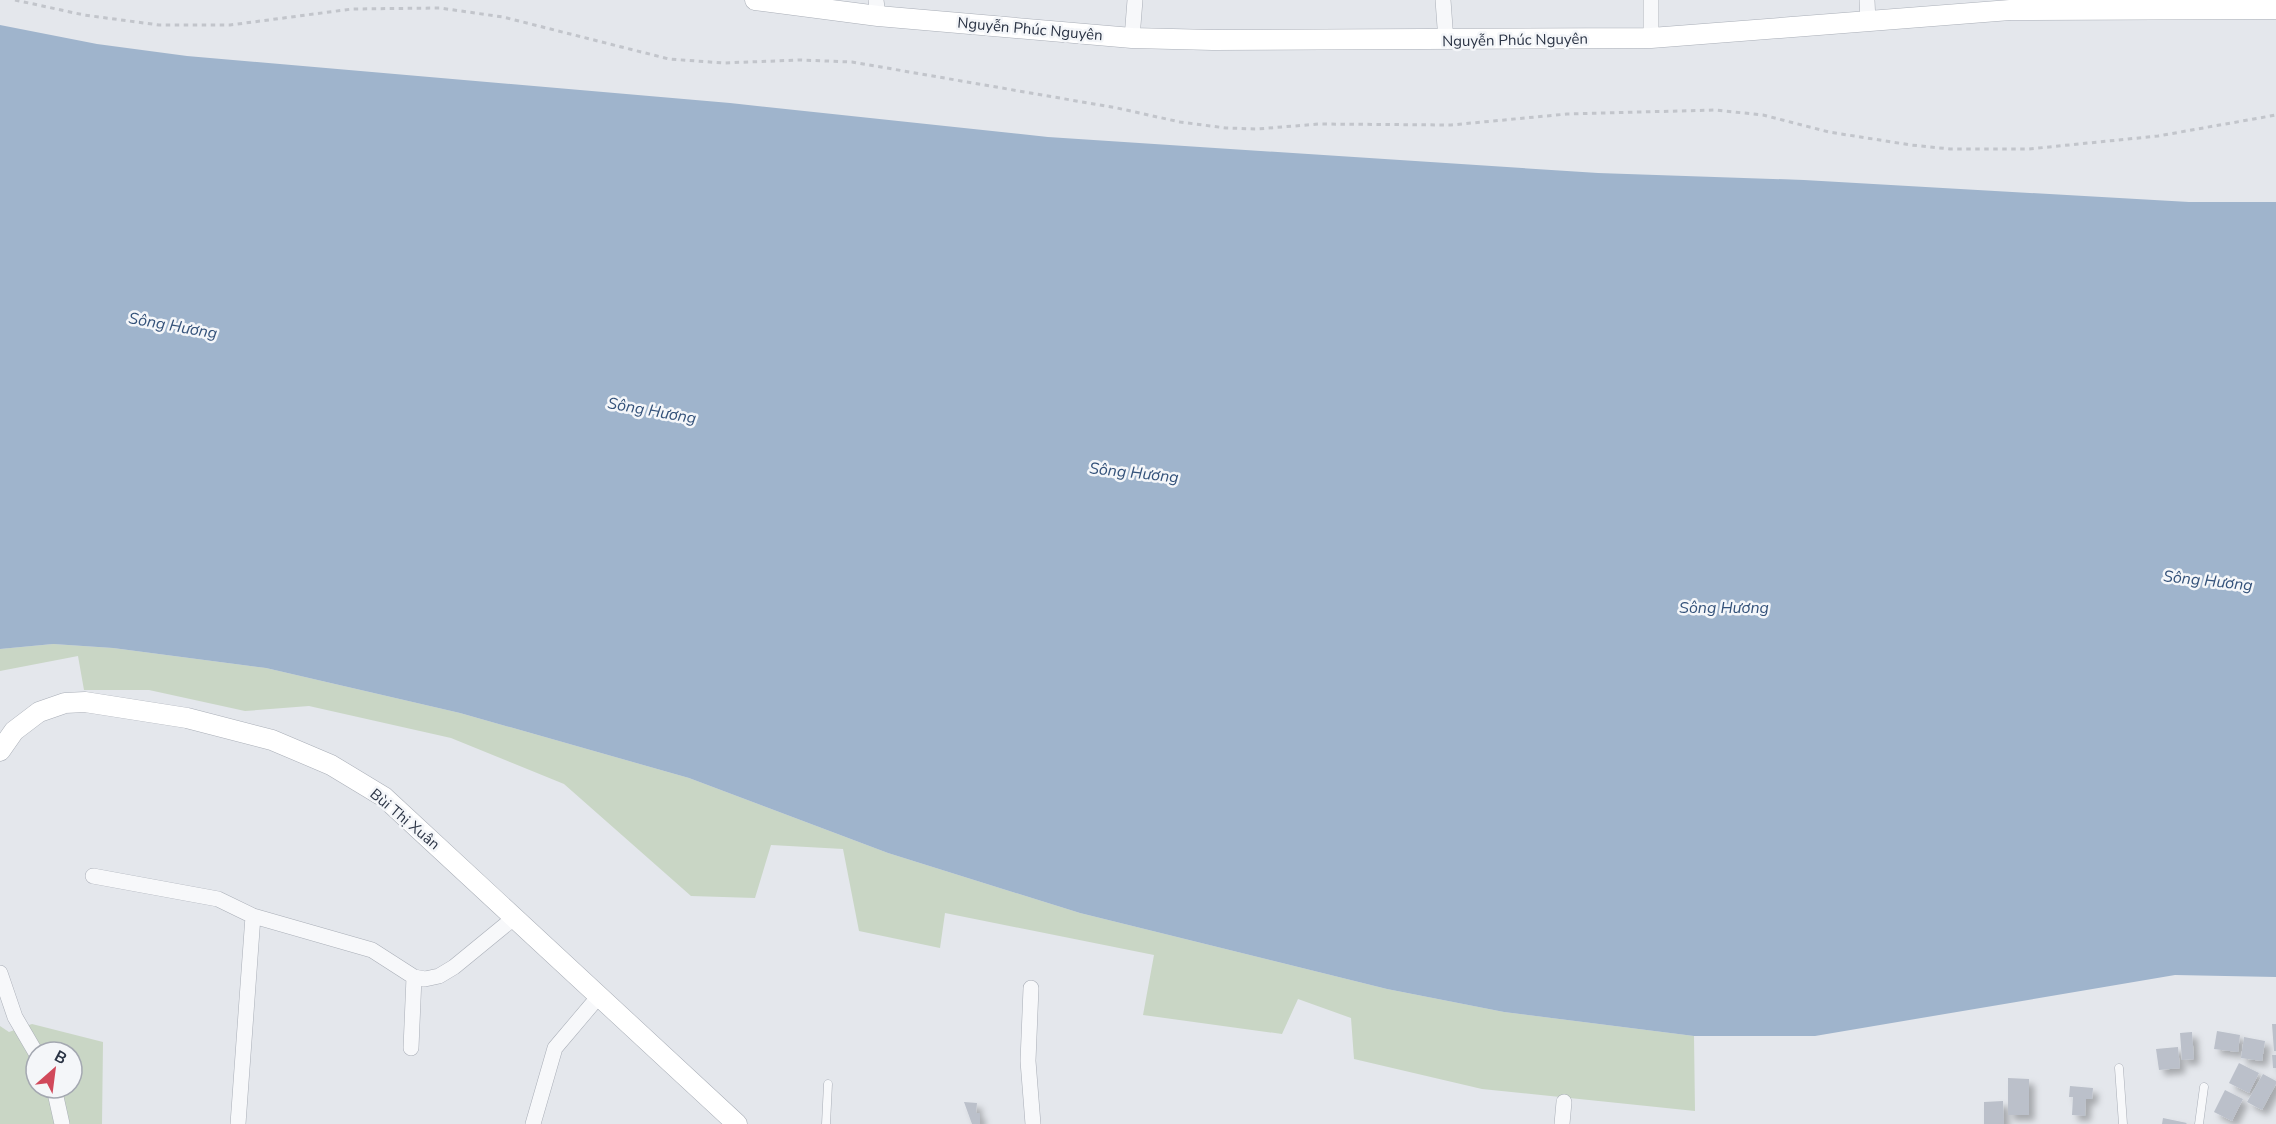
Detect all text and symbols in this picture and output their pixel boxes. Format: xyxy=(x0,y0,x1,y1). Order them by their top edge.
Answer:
street label: Nguyễn Phúc Nguyên xyxy=(956,13,1104,45)
street label: Nguyễn Phúc Nguyên xyxy=(1442,29,1588,51)
water label: Sông Hương xyxy=(127,307,219,345)
water label: Sông Hương xyxy=(606,392,698,430)
water label: Sông Hương xyxy=(1088,457,1180,489)
water label: Sông Hương xyxy=(2162,565,2254,597)
water label: Sông Hương xyxy=(1679,597,1769,619)
street label: Bùi Thị Xuân xyxy=(366,784,444,854)
north arrow xyxy=(24,1040,84,1100)
text: B xyxy=(51,1045,71,1070)

